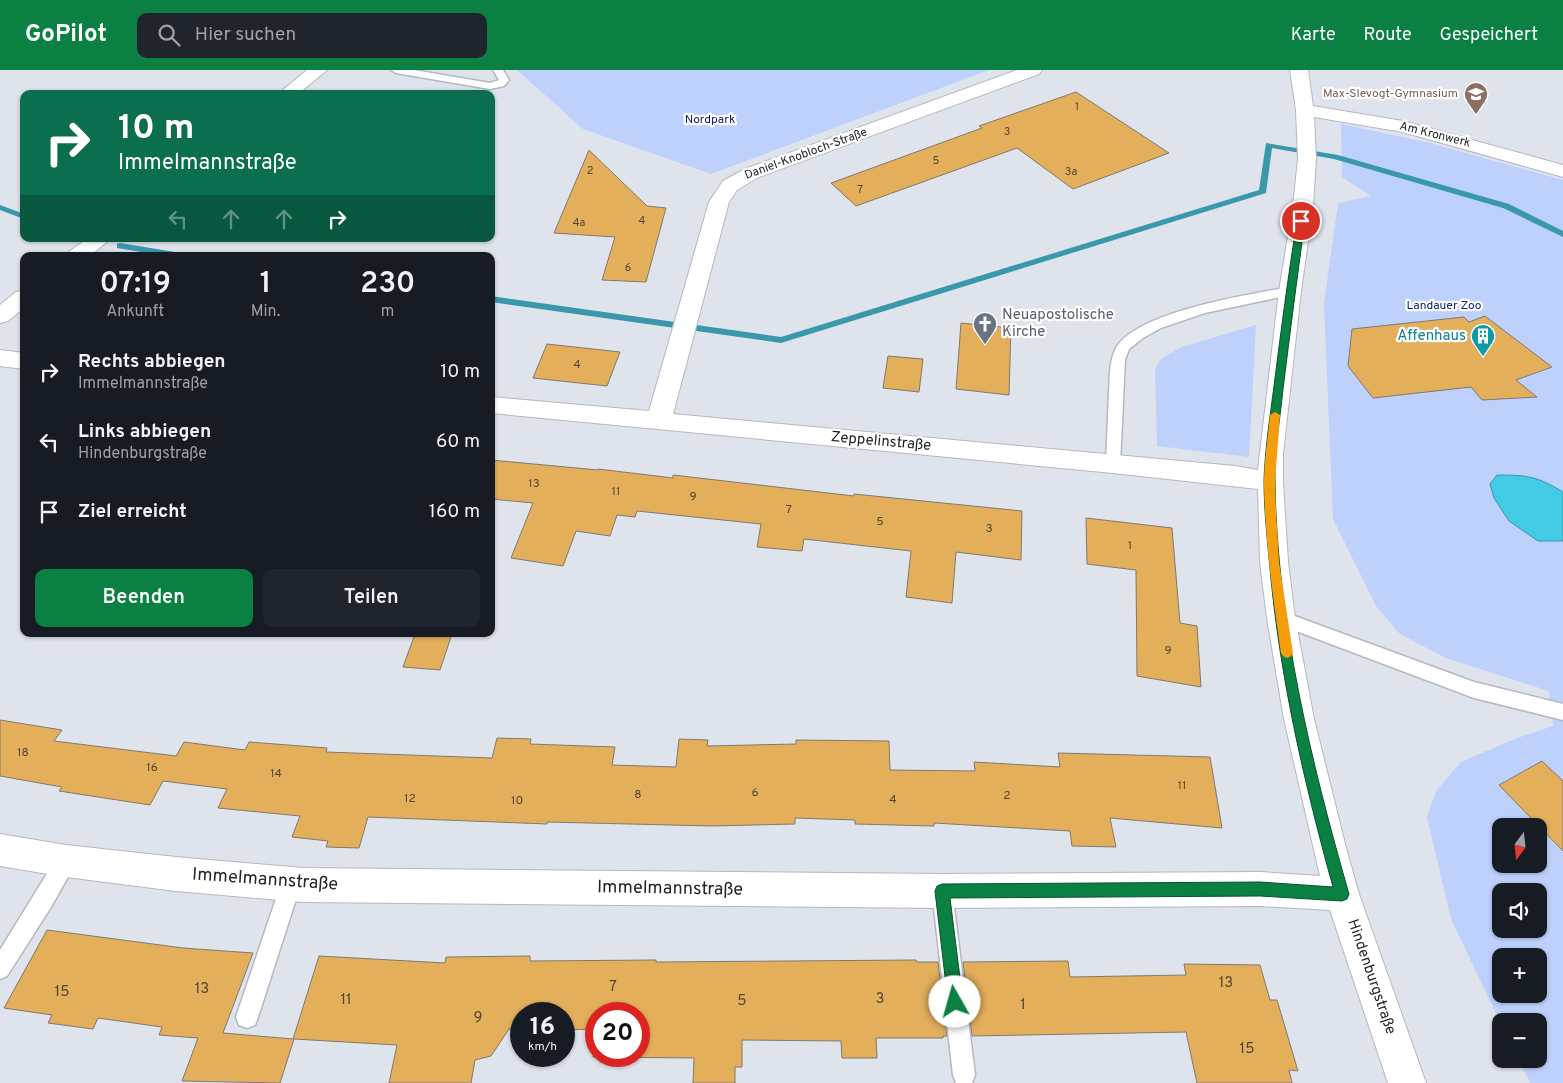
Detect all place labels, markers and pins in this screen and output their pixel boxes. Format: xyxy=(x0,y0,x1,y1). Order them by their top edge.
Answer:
school or university icon: Max-Slevogt-Gymnasium xyxy=(1463,81,1489,115)
place label: Max-Slevogt-Gymnasium xyxy=(1323,86,1458,102)
pin xyxy=(1280,200,1322,242)
place label: Neuapostolische Kirche xyxy=(1002,306,1114,342)
church icon: Neuapostolische Kirche xyxy=(972,311,998,345)
building icon: Affenhaus xyxy=(1470,323,1496,357)
place label: Affenhaus xyxy=(1397,327,1466,346)

